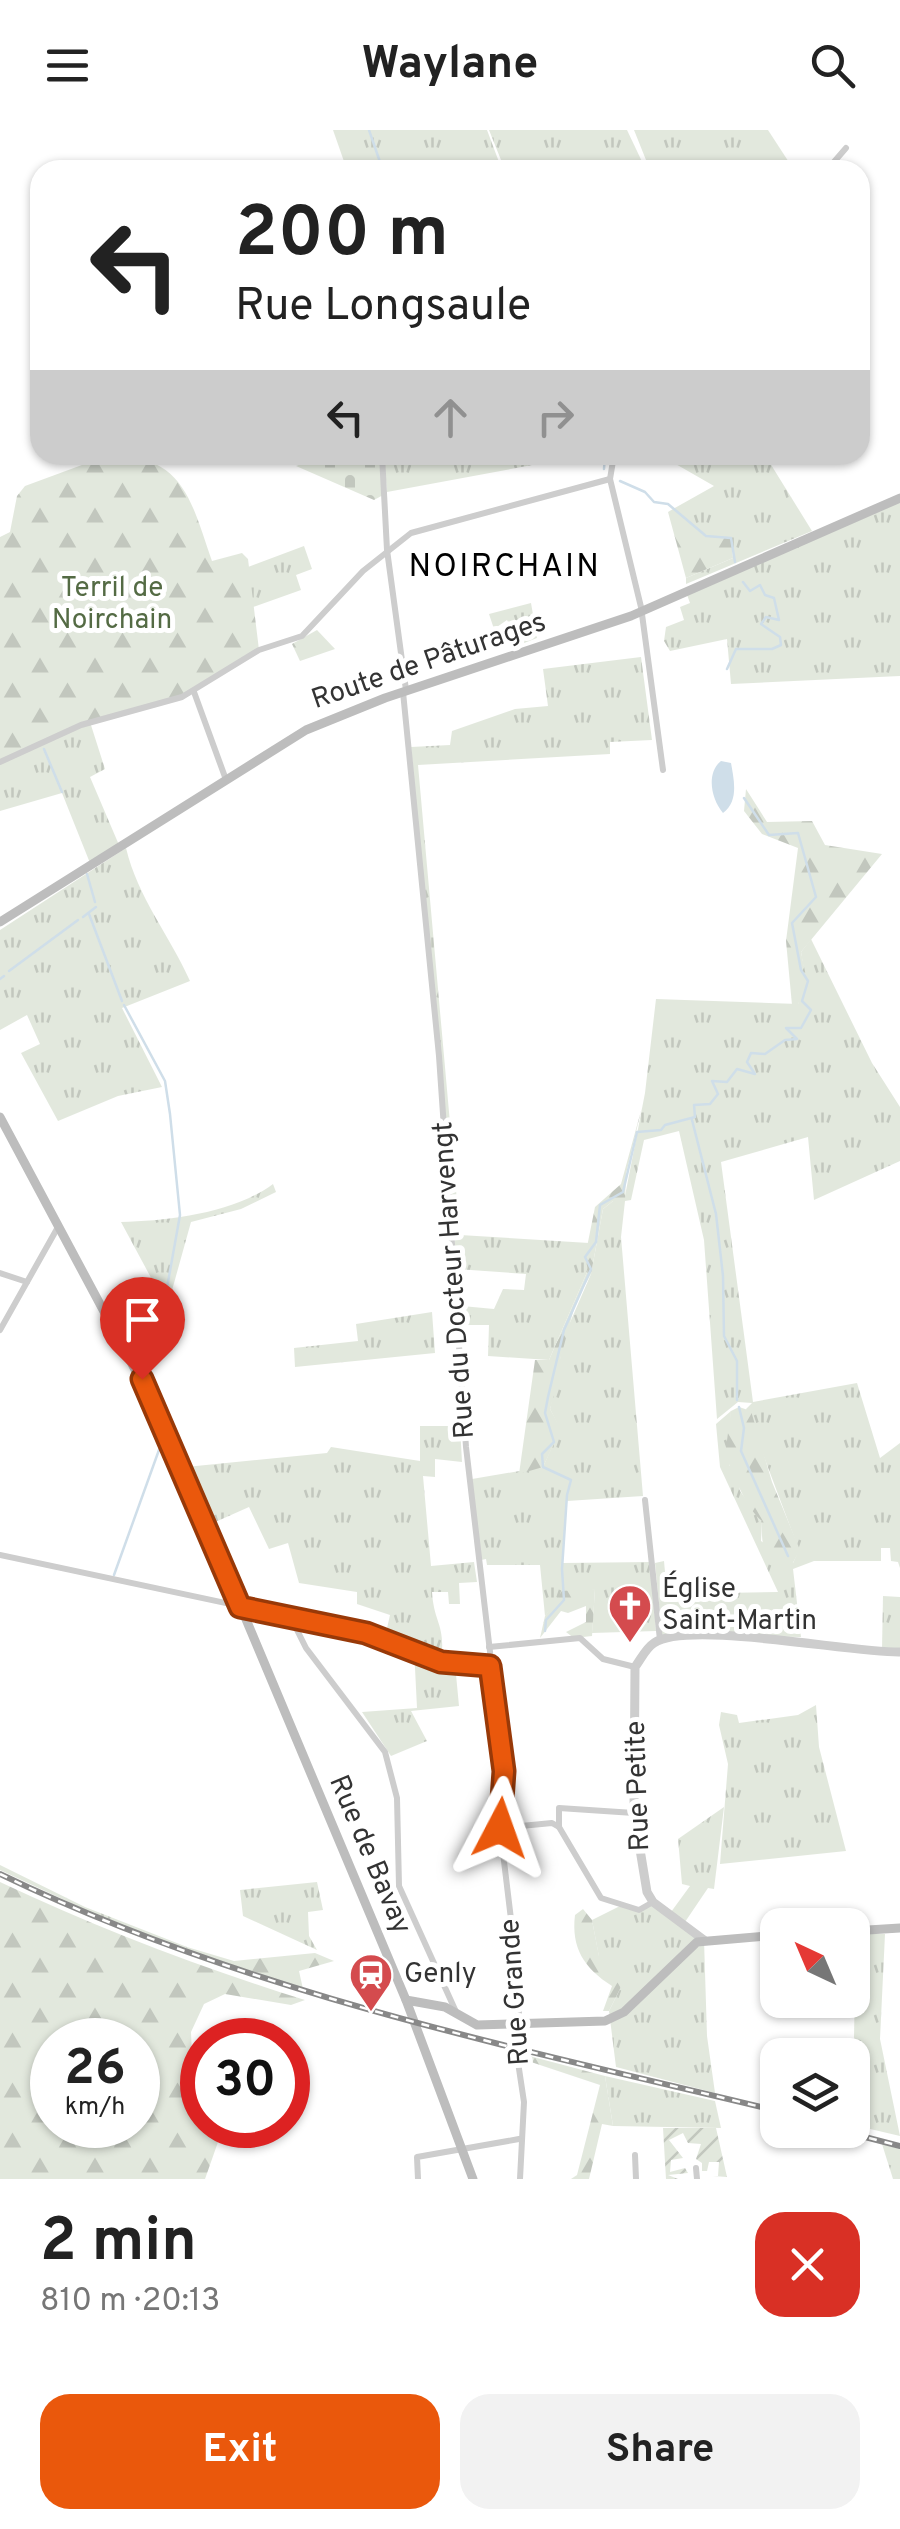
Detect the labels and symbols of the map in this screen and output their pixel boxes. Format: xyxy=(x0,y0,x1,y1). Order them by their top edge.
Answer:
district label: NOIRCHAIN xyxy=(409,548,601,588)
park label: Terril de Noirchain xyxy=(52,571,172,639)
street label: Route de Pâturages xyxy=(307,605,551,719)
street label: Rue du Docteur Harvengt xyxy=(426,1120,484,1440)
pin xyxy=(100,1277,185,1380)
place label: Église Saint-Martin xyxy=(662,1570,817,1640)
church icon: Église Saint-Martin xyxy=(607,1583,653,1644)
street label: Rue Petite xyxy=(619,1720,659,1852)
street label: Rue de Bavay xyxy=(319,1770,419,1940)
position arrow xyxy=(448,1776,552,1880)
north arrow xyxy=(760,1908,870,2018)
street label: Rue Grande xyxy=(493,1917,539,2067)
station icon: Genly xyxy=(348,1952,394,2013)
place label: Genly xyxy=(404,1957,477,1993)
speed limit sign: 30 xyxy=(180,2018,310,2148)

